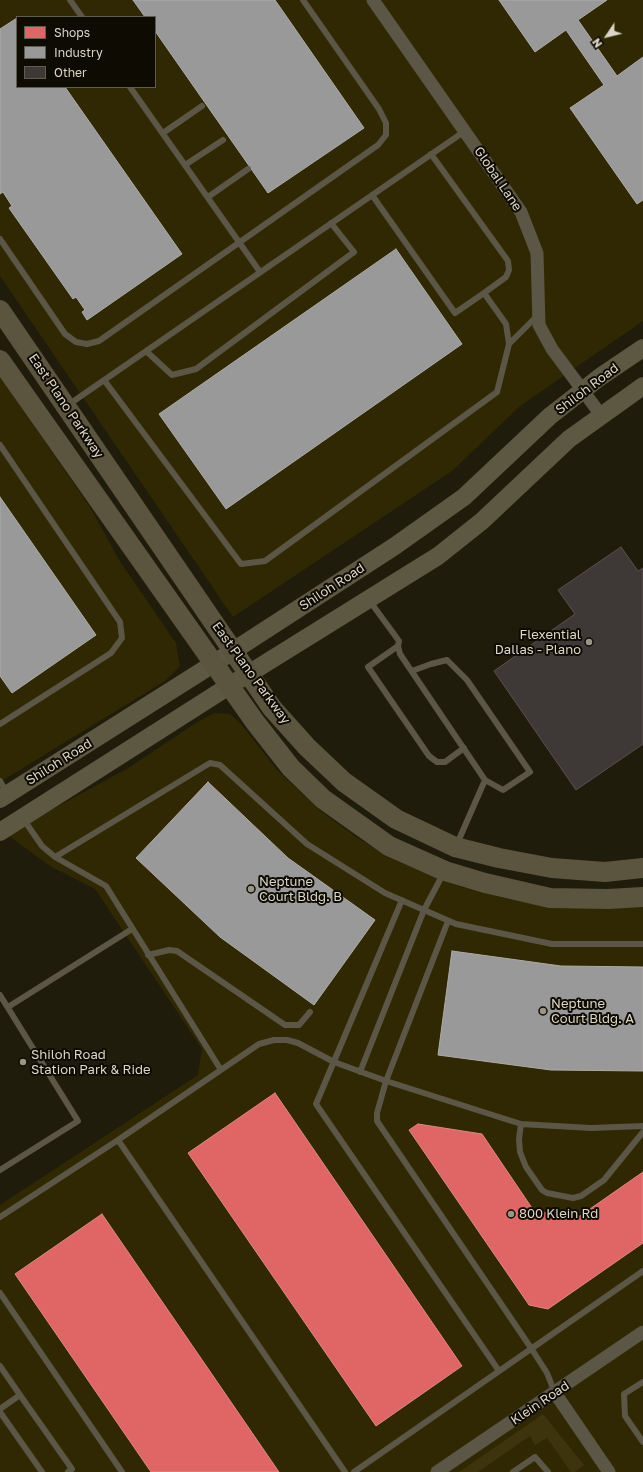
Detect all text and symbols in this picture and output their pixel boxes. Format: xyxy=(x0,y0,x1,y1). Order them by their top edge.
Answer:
legend xyxy=(16,16,156,88)
north arrow xyxy=(587,16,627,56)
text: Shops xyxy=(54,25,90,40)
text: N xyxy=(589,36,604,50)
text: Industry xyxy=(54,45,103,60)
text: Other xyxy=(54,65,87,80)
street label: Global Lane xyxy=(471,144,525,214)
street label: East Plano Parkway xyxy=(25,351,107,461)
street label: Shiloh Road xyxy=(552,360,622,418)
street label: Shiloh Road xyxy=(296,560,368,614)
street label: East Plano Parkway xyxy=(209,619,293,727)
place label: Flexential Dallas - Plano xyxy=(495,627,581,658)
marker: Flexential Dallas - Plano xyxy=(584,637,594,647)
street label: Shiloh Road xyxy=(23,736,95,788)
place label: Neptune Court Bldg. B xyxy=(259,874,342,905)
marker: Neptune Court Bldg. B xyxy=(246,884,256,894)
place label: Neptune Court Bldg. A xyxy=(551,996,634,1027)
marker: Neptune Court Bldg. A xyxy=(538,1006,548,1016)
place label: Shiloh Road Station Park & Ride xyxy=(31,1047,150,1078)
marker: Shiloh Road Station Park & Ride xyxy=(18,1057,28,1067)
place label: 800 Klein Rd xyxy=(519,1206,598,1222)
marker: 800 Klein Rd xyxy=(506,1209,516,1219)
street label: Klein Road xyxy=(508,1378,572,1428)

